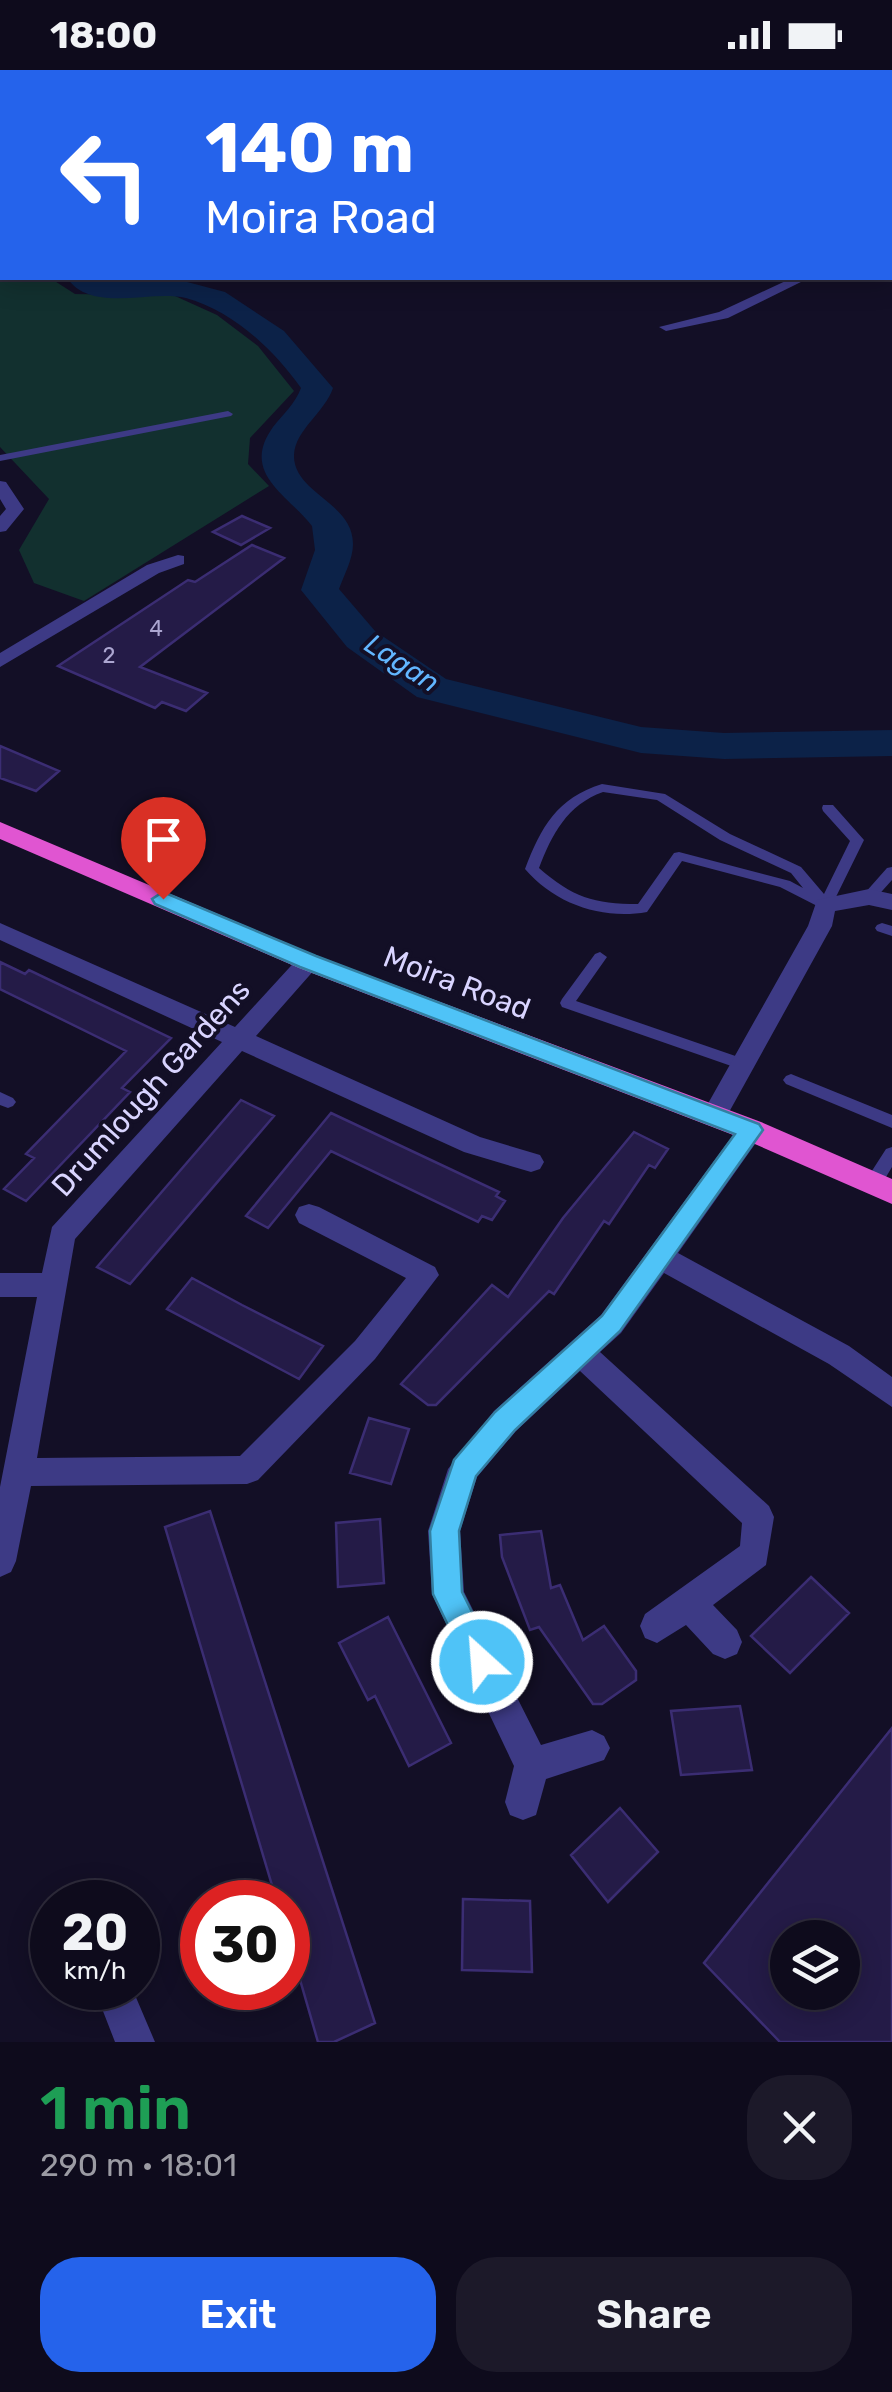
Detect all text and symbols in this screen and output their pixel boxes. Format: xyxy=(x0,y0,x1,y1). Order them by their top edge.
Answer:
text: 18:00 xyxy=(50,12,157,58)
text: 140 m xyxy=(205,107,414,190)
icon: left xyxy=(40,110,170,240)
text: Moira Road xyxy=(205,191,437,244)
house number: 4 xyxy=(149,615,163,642)
water label: Lagan xyxy=(359,627,445,699)
house number: 2 xyxy=(103,642,115,669)
pin xyxy=(121,797,206,900)
icon: arrive xyxy=(136,812,191,867)
street label: Moira Road xyxy=(378,939,536,1027)
street label: Drumlough Gardens xyxy=(44,972,258,1204)
position arrow xyxy=(430,1610,534,1714)
speed limit sign: 30 xyxy=(180,1880,310,2010)
text: 20 xyxy=(62,1903,128,1963)
map controls xyxy=(770,1920,860,2010)
button: layers xyxy=(770,1920,860,2010)
text: km/h xyxy=(64,1956,126,1985)
text: 1 min xyxy=(40,2073,191,2144)
button: close xyxy=(747,2075,852,2180)
text: 290 m · 18:01 xyxy=(40,2146,237,2184)
button: Exit xyxy=(40,2257,436,2372)
button: Share xyxy=(456,2257,852,2372)

